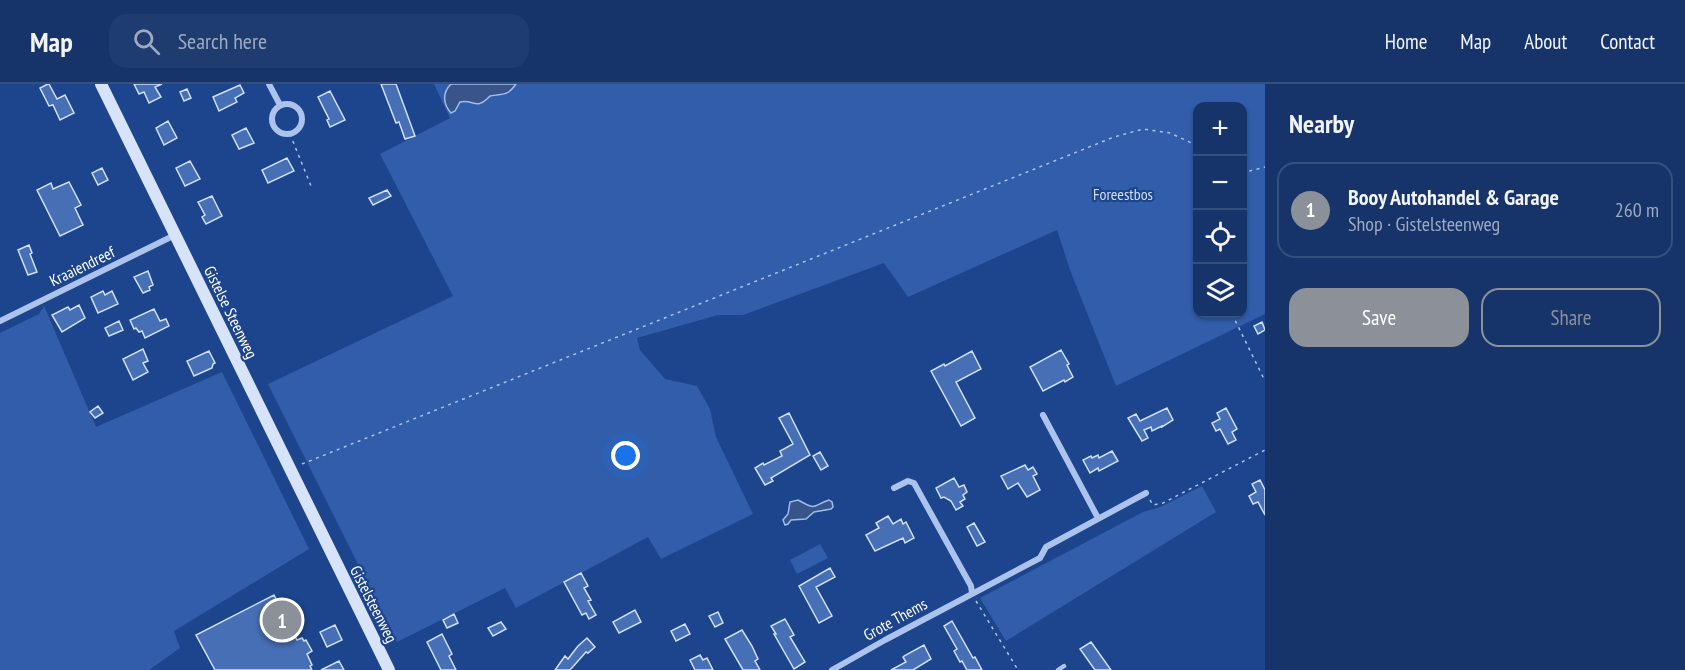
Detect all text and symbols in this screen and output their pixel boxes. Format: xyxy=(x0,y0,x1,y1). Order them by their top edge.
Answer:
search box xyxy=(109,14,529,68)
text: Map xyxy=(30,23,73,60)
icon: search xyxy=(130,25,163,58)
text: Search here xyxy=(178,27,267,55)
text: Home xyxy=(1385,28,1427,55)
text: Map xyxy=(1460,28,1491,55)
text: About xyxy=(1524,28,1567,55)
text: Contact xyxy=(1600,28,1655,55)
map controls xyxy=(1193,102,1247,318)
button: + xyxy=(1193,102,1247,156)
text: Nearby xyxy=(1289,107,1354,140)
button: − xyxy=(1193,156,1247,210)
text: Booy Autohandel & Garage xyxy=(1348,183,1559,211)
park label: Foreestbos xyxy=(1093,184,1153,204)
text: 1 xyxy=(1306,197,1315,223)
text: 260 m xyxy=(1615,197,1659,223)
button: locate xyxy=(1193,210,1247,264)
text: Shop · Gistelsteenweg xyxy=(1348,211,1500,237)
street label: Kraaiendreef xyxy=(46,241,119,290)
street label: Gistelse Steenweg xyxy=(200,262,262,362)
button: layers xyxy=(1193,264,1247,318)
button: Save xyxy=(1289,288,1469,347)
button: Share xyxy=(1481,288,1661,347)
your location xyxy=(611,441,640,470)
street label: Gistelsteenweg xyxy=(346,562,402,646)
street label: Grote Thems xyxy=(860,593,930,645)
pin: 1 xyxy=(262,598,302,642)

